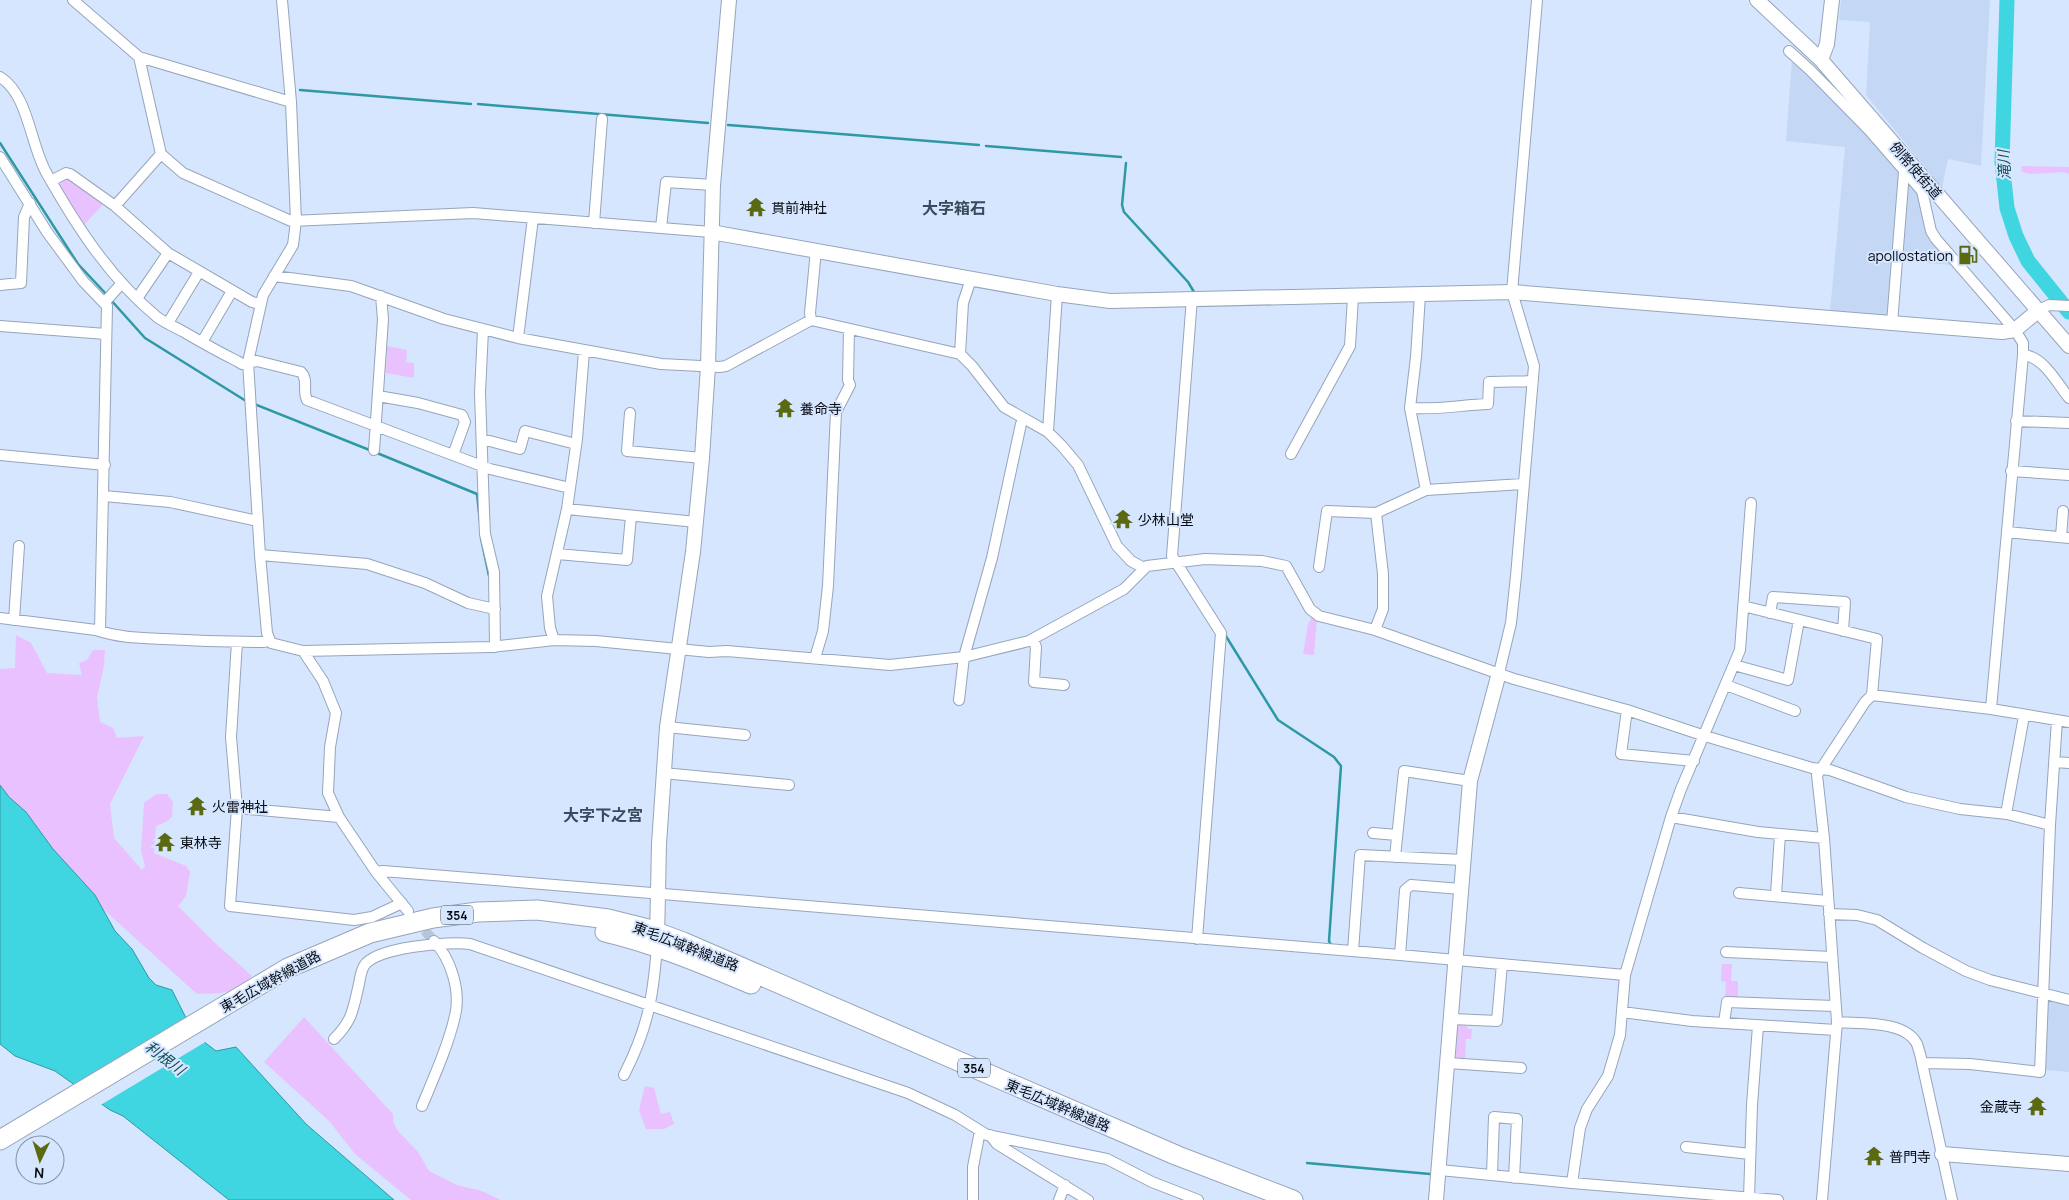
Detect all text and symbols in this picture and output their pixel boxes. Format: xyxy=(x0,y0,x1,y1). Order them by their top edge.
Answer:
street label: 例幣使街道 xyxy=(1886,137,1946,203)
water label: 滝川 xyxy=(1993,147,2015,181)
temple icon: 貫前神社 xyxy=(745,196,767,218)
district label: 大字箱石 xyxy=(922,197,986,219)
place label: 貫前神社 xyxy=(771,198,827,217)
fuel station icon: apollostation xyxy=(1957,244,1979,266)
place label: apollostation xyxy=(1868,246,1953,265)
temple icon: 養命寺 xyxy=(774,397,796,419)
place label: 養命寺 xyxy=(800,399,842,418)
temple icon: 少林山堂 xyxy=(1112,508,1134,530)
place label: 少林山堂 xyxy=(1138,510,1194,529)
temple icon: 火雷神社 xyxy=(186,795,208,817)
place label: 火雷神社 xyxy=(212,797,268,816)
district label: 大字下之宮 xyxy=(563,804,643,826)
temple icon: 東林寺 xyxy=(154,831,176,853)
place label: 東林寺 xyxy=(180,833,222,852)
road number: 354 xyxy=(441,906,473,924)
street label: 東毛広域幹線道路 xyxy=(630,917,742,975)
street label: 東毛広域幹線道路 xyxy=(216,946,324,1016)
water label: 利根川 xyxy=(141,1036,191,1081)
road number: 354 xyxy=(958,1058,990,1078)
street label: 東毛広域幹線道路 xyxy=(1003,1074,1113,1136)
temple icon: 金蔵寺 xyxy=(2026,1095,2048,1117)
place label: 金蔵寺 xyxy=(1980,1097,2022,1116)
north arrow xyxy=(15,1135,65,1185)
temple icon: 普門寺 xyxy=(1863,1145,1885,1167)
place label: 普門寺 xyxy=(1889,1147,1931,1166)
text: N xyxy=(33,1164,45,1183)

